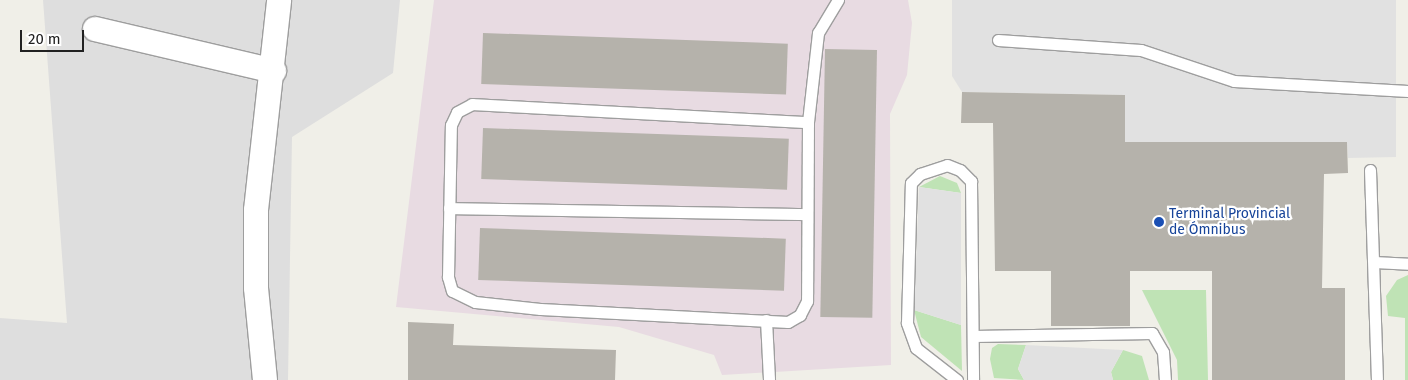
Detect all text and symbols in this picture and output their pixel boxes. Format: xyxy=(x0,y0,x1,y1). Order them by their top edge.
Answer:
scale bar xyxy=(22,20,86,52)
text: 20 m xyxy=(28,30,61,48)
place label: Terminal Provincial de Ómnibus xyxy=(1169,206,1290,238)
marker: Terminal Provincial de Ómnibus xyxy=(1153,216,1165,228)

